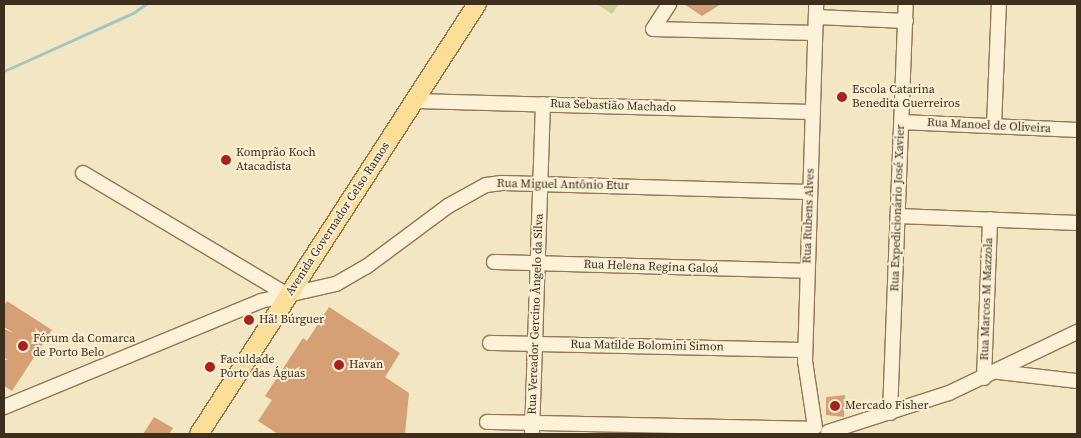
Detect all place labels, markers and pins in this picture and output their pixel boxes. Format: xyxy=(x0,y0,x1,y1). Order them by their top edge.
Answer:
place label: Escola Catarina Benedita Guerreiros xyxy=(852,83,960,111)
marker: Escola Catarina Benedita Guerreiros xyxy=(836,91,848,103)
place label: Komprão Koch Atacadista xyxy=(236,146,316,174)
marker: Komprão Koch Atacadista xyxy=(220,154,232,166)
place label: Hã! Búrguer xyxy=(259,313,324,327)
marker: Hã! Búrguer xyxy=(243,314,255,326)
place label: Fórum da Comarca de Porto Belo xyxy=(33,332,135,360)
marker: Fórum da Comarca de Porto Belo xyxy=(17,340,29,352)
place label: Faculdade Porto das Águas xyxy=(220,353,305,381)
place label: Havan xyxy=(349,358,383,372)
marker: Havan xyxy=(333,359,345,371)
marker: Faculdade Porto das Águas xyxy=(204,361,216,373)
place label: Mercado Fisher xyxy=(845,399,929,413)
marker: Mercado Fisher xyxy=(829,400,841,412)

